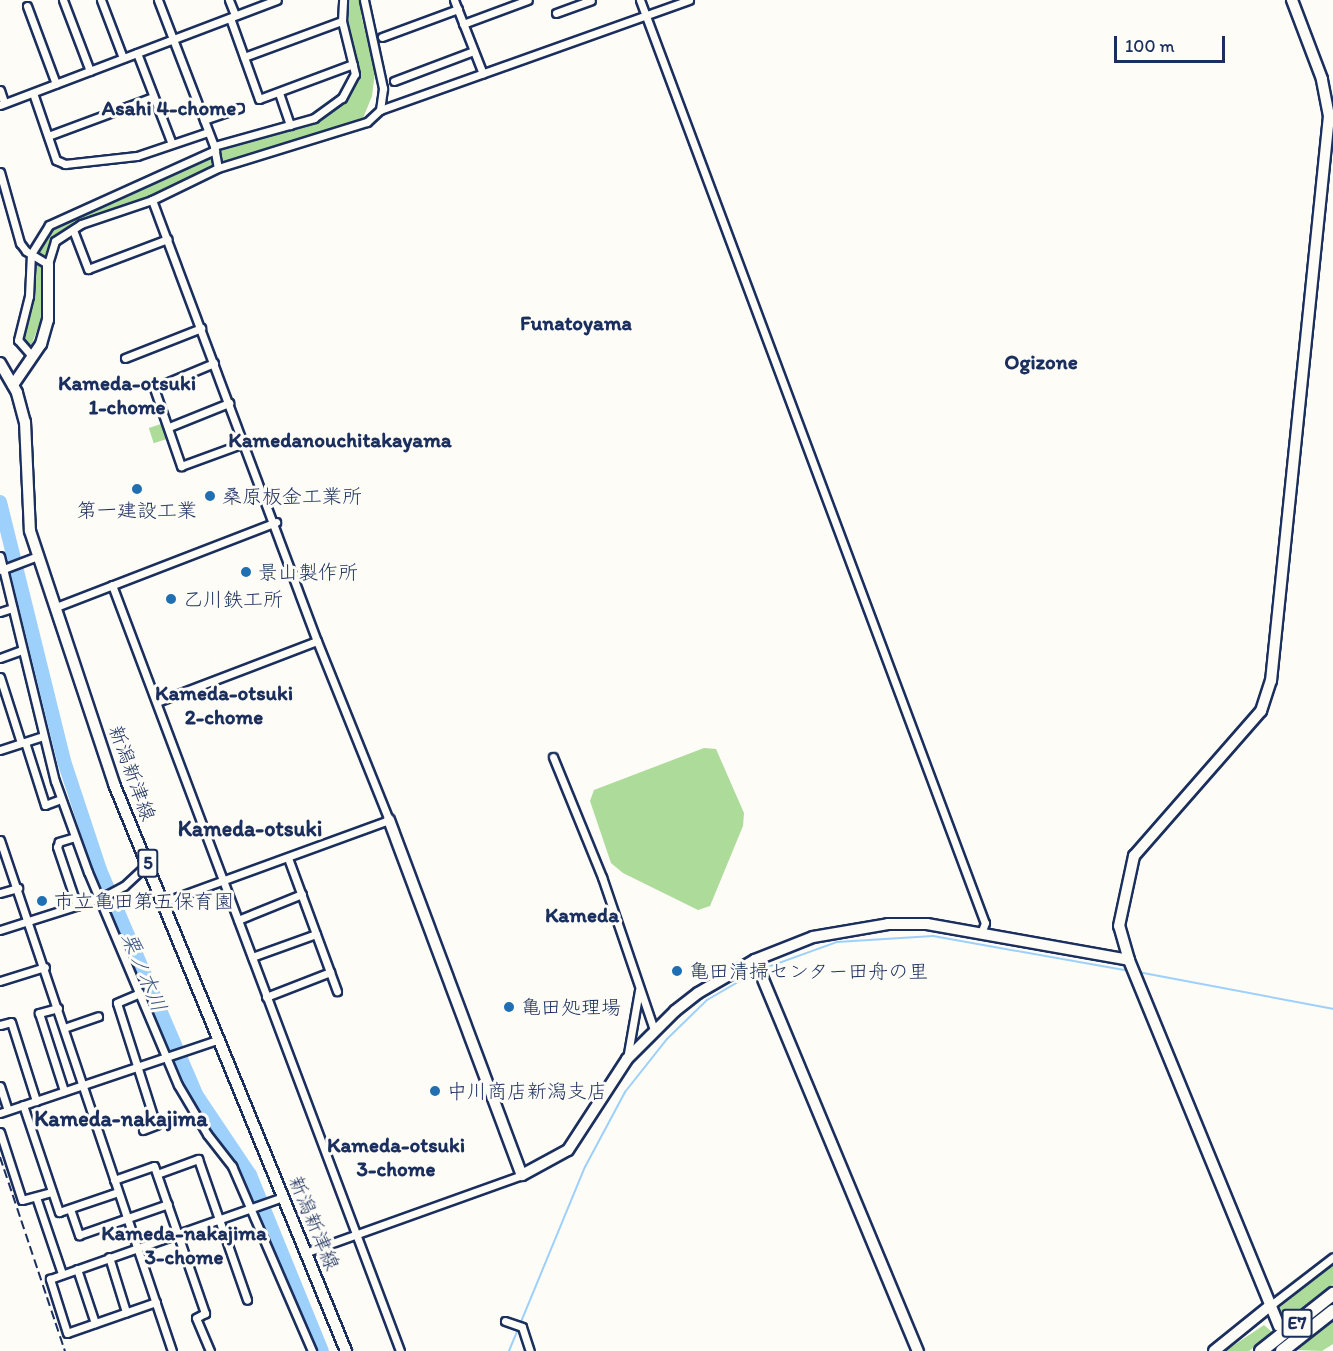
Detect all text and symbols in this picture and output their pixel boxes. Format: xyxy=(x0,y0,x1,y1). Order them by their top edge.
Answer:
scale bar xyxy=(1117,24,1228,62)
text: 100 m xyxy=(1125,35,1175,57)
district label: Asahi 4-chome xyxy=(102,95,236,121)
district label: Funatoyama xyxy=(520,310,632,336)
district label: Ogizone xyxy=(1004,349,1078,375)
district label: Kameda-otsuki 1-chome xyxy=(58,370,196,420)
district label: Kamedanouchitakayama xyxy=(228,427,452,453)
marker: 第一建設工業 xyxy=(130,482,144,496)
place label: 桑原板金工業所 xyxy=(222,484,362,508)
marker: 桑原板金工業所 xyxy=(203,489,217,503)
place label: 第一建設工業 xyxy=(77,498,197,522)
place label: 景山製作所 xyxy=(258,560,358,584)
marker: 景山製作所 xyxy=(239,565,253,579)
place label: 乙川鉄工所 xyxy=(183,587,283,611)
marker: 乙川鉄工所 xyxy=(164,592,178,606)
district label: Kameda-otsuki 2-chome xyxy=(155,680,293,730)
street label: 新潟新津線 xyxy=(104,722,160,824)
district label: Kameda-otsuki xyxy=(178,816,322,842)
road number: 5 xyxy=(136,848,160,878)
place label: 市立亀田第五保育園 xyxy=(54,889,234,913)
marker: 市立亀田第五保育園 xyxy=(35,894,49,908)
district label: Kameda xyxy=(545,902,619,928)
water label: 栗ノ木川 xyxy=(116,928,172,1016)
place label: 亀田清掃センター田舟の里 xyxy=(689,959,929,983)
marker: 亀田清掃センター田舟の里 xyxy=(670,964,684,978)
place label: 亀田処理場 xyxy=(521,995,621,1019)
marker: 亀田処理場 xyxy=(502,1000,516,1014)
place label: 中川商店新潟支店 xyxy=(447,1079,607,1103)
marker: 中川商店新潟支店 xyxy=(428,1084,442,1098)
district label: Kameda-nakajima xyxy=(34,1106,208,1132)
district label: Kameda-otsuki 3-chome xyxy=(327,1132,465,1182)
street label: 新潟新津線 xyxy=(283,1172,345,1274)
district label: Kameda-nakajima 3-chome xyxy=(101,1220,267,1270)
road number: E7 xyxy=(1280,1308,1314,1338)

